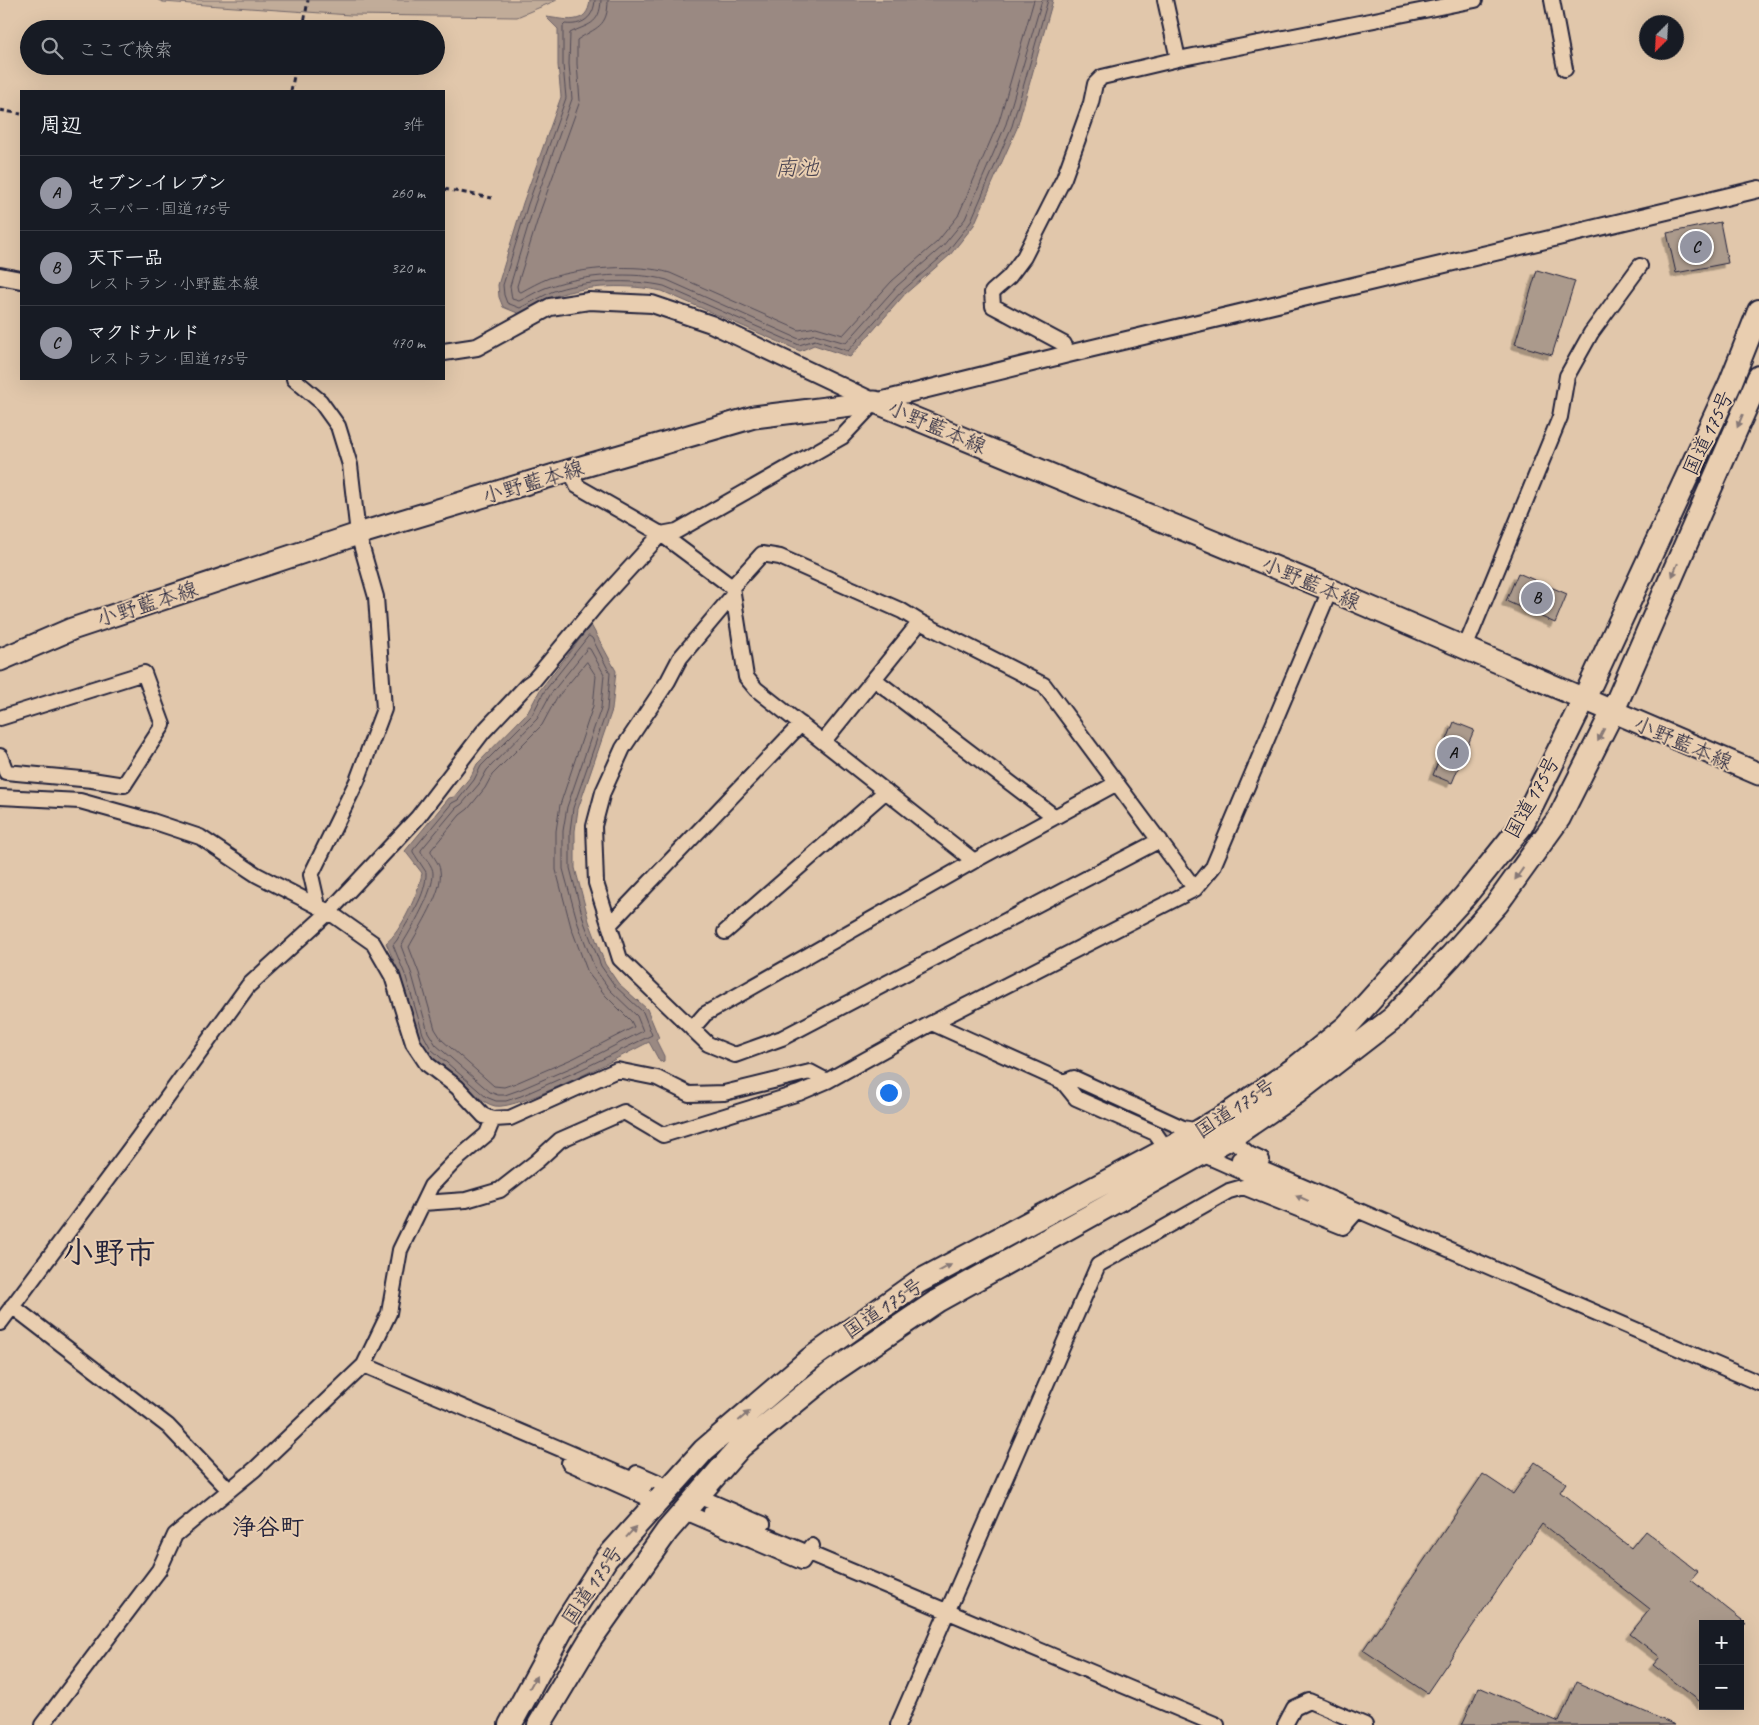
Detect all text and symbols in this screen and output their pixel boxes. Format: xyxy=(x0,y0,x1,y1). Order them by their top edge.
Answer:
north arrow xyxy=(1639,15,1684,60)
search box xyxy=(20,20,445,75)
icon: search xyxy=(38,34,66,62)
text: ここで検索 xyxy=(78,38,173,62)
text: 周辺 xyxy=(40,112,82,138)
text: 3件 xyxy=(402,115,425,135)
water label: 南池 xyxy=(775,154,820,182)
text: セブン-イレブン xyxy=(87,171,226,195)
text: A xyxy=(52,183,60,203)
text: 260 m xyxy=(391,183,425,203)
text: スーパー · 国道175号 xyxy=(87,199,231,219)
pin: C xyxy=(1680,228,1712,266)
text: 天下一品 xyxy=(87,246,163,270)
text: B xyxy=(52,258,60,278)
text: 320 m xyxy=(391,258,425,278)
text: レストラン · 小野藍本線 xyxy=(87,274,259,294)
text: マクドナルド xyxy=(87,321,200,345)
text: C xyxy=(52,333,60,353)
text: 470 m xyxy=(391,333,425,353)
text: レストラン · 国道175号 xyxy=(87,349,249,369)
street label: 国道175号 xyxy=(1677,386,1739,480)
street label: 小野藍本線 xyxy=(884,395,990,459)
one-way arrow xyxy=(1735,414,1743,428)
street label: 小野藍本線 xyxy=(479,454,587,510)
street label: 小野藍本線 xyxy=(1258,551,1364,615)
one-way arrow xyxy=(1671,563,1679,578)
street label: 小野藍本線 xyxy=(93,575,201,633)
pin: B xyxy=(1521,579,1553,617)
street label: 小野藍本線 xyxy=(1630,711,1736,775)
one-way arrow xyxy=(1597,727,1605,742)
pin: A xyxy=(1437,734,1469,772)
street label: 国道175号 xyxy=(1498,751,1566,843)
one-way arrow xyxy=(1514,867,1524,881)
street label: 国道175号 xyxy=(1190,1072,1280,1144)
your location xyxy=(876,1080,902,1106)
one-way arrow xyxy=(1295,1194,1309,1202)
district label: 小野市 xyxy=(63,1233,156,1272)
one-way arrow xyxy=(938,1263,951,1272)
street label: 国道175号 xyxy=(838,1272,928,1344)
one-way arrow xyxy=(737,1410,750,1421)
district label: 浄谷町 xyxy=(232,1512,304,1542)
one-way arrow xyxy=(625,1526,637,1538)
street label: 国道175号 xyxy=(556,1540,628,1630)
map controls xyxy=(1699,1620,1744,1710)
button: + xyxy=(1699,1620,1744,1665)
button: − xyxy=(1699,1665,1744,1710)
one-way arrow xyxy=(529,1675,537,1689)

